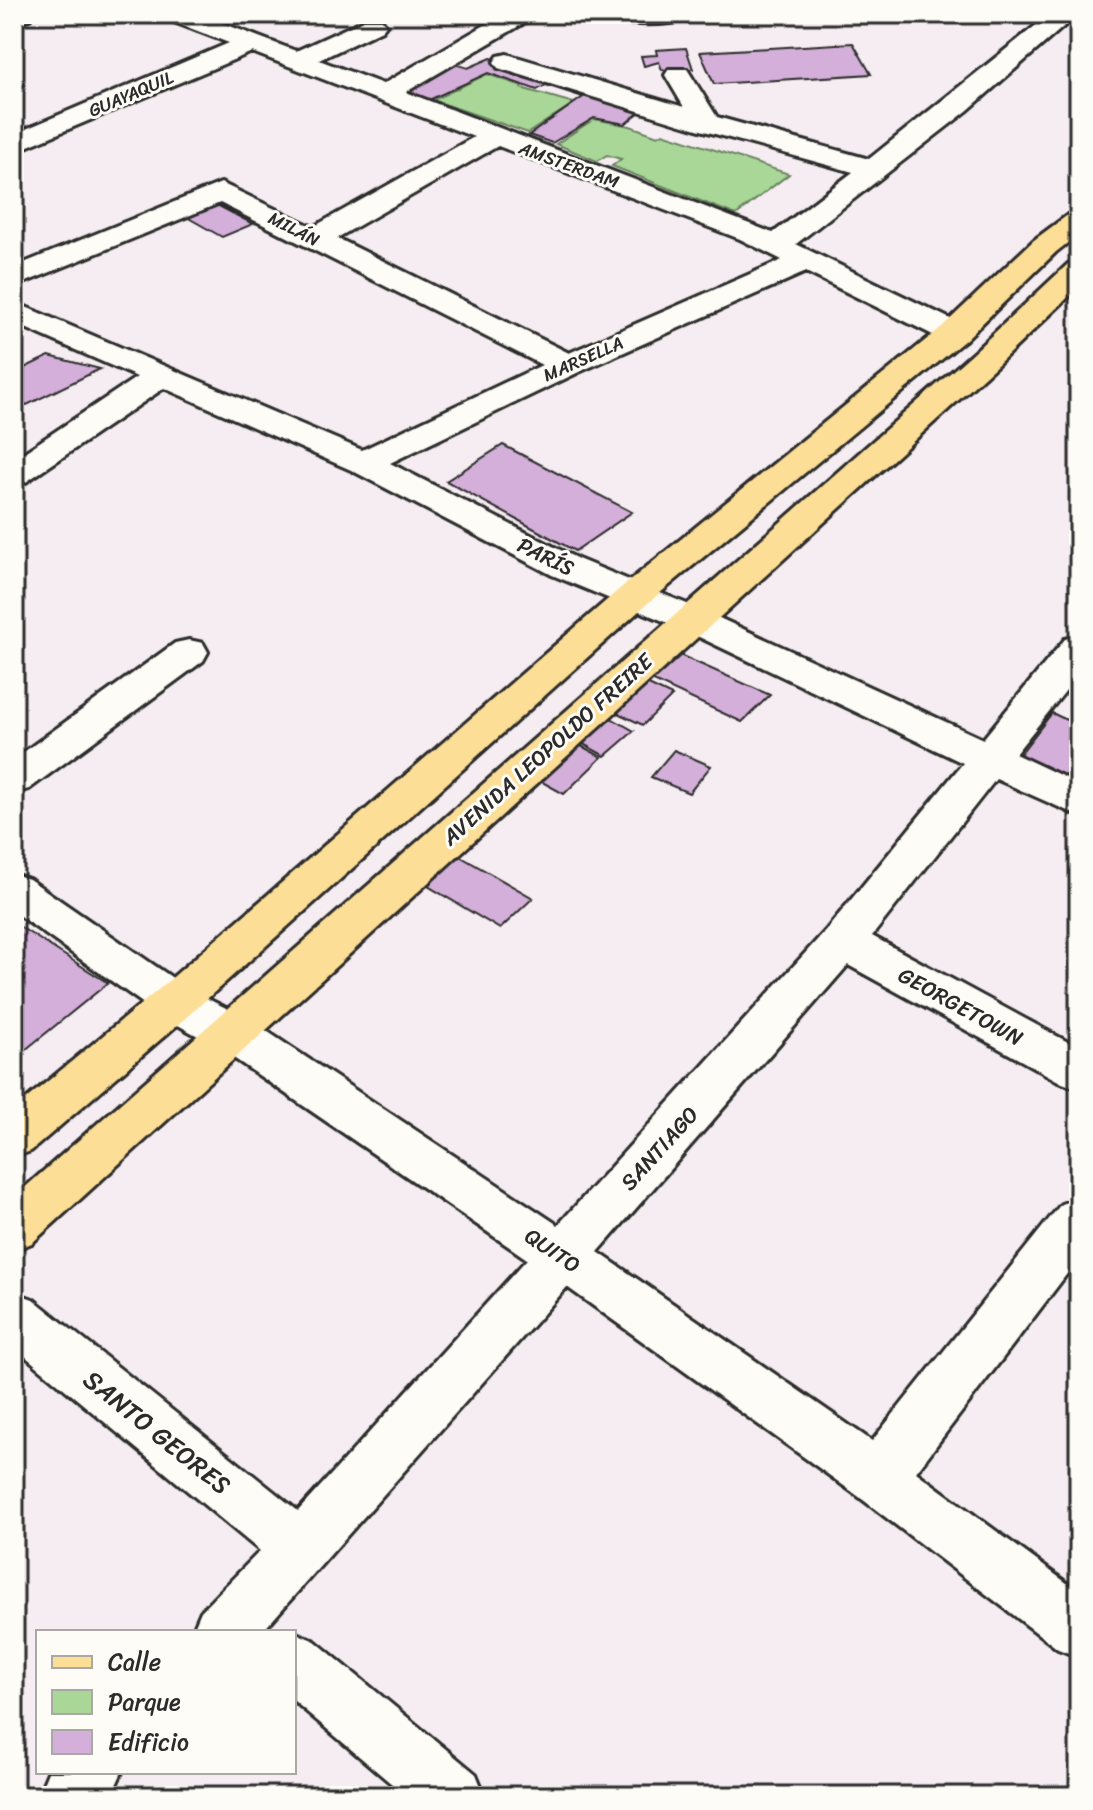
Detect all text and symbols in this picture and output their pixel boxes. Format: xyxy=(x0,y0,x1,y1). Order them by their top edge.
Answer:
street label: GUAYAQUIL xyxy=(83,61,179,126)
street label: AMSTERDAM xyxy=(513,132,624,198)
street label: MILÁN xyxy=(262,202,326,256)
street label: MARSELLA xyxy=(538,327,628,391)
street label: PARÍS xyxy=(510,526,581,587)
street label: AVENIDA LEOPOLDO FREIRE xyxy=(432,642,664,856)
street label: GEORGETOWN xyxy=(891,956,1031,1057)
street label: SANTIAGO xyxy=(610,1097,709,1200)
street label: QUITO xyxy=(516,1217,589,1284)
street label: SANTO GEORES xyxy=(73,1358,241,1507)
legend xyxy=(36,1630,296,1774)
text: Calle xyxy=(108,1641,161,1683)
text: Parque xyxy=(108,1681,181,1723)
text: Edificio xyxy=(108,1721,189,1763)

